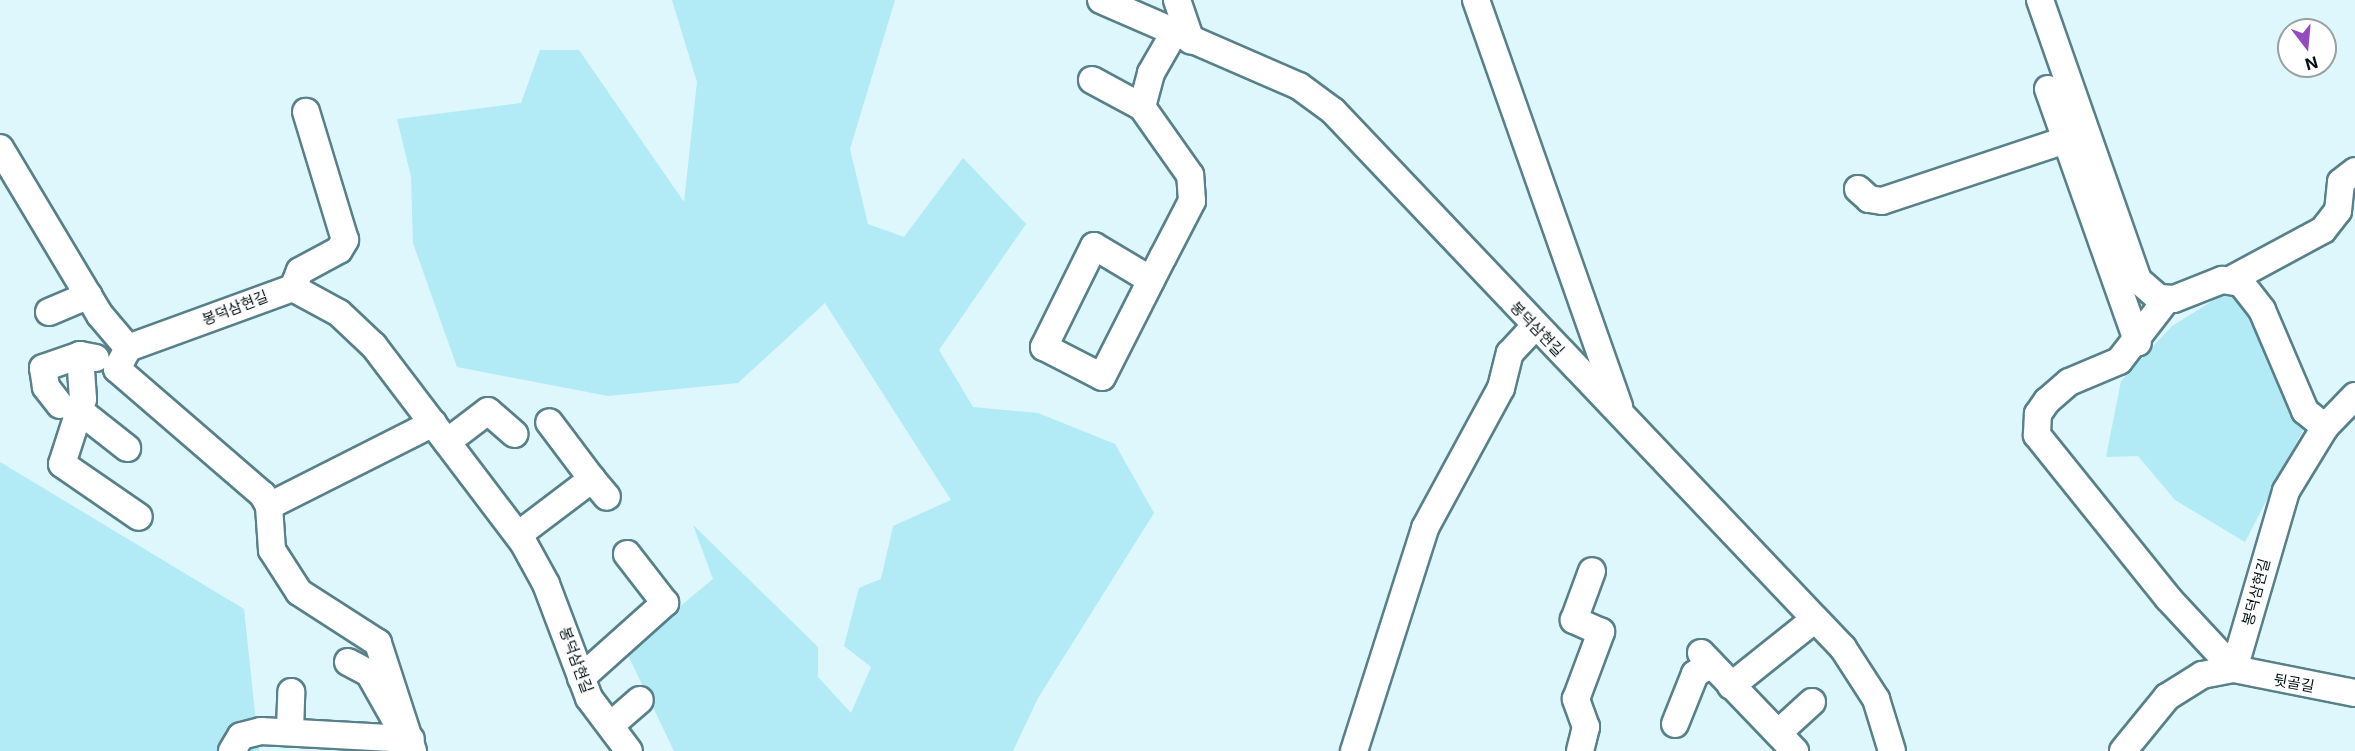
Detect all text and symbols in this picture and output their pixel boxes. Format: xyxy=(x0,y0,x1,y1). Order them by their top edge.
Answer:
north arrow xyxy=(2277,18,2337,78)
text: N xyxy=(2303,52,2320,75)
street label: 봉덕삼현길 xyxy=(200,287,270,329)
street label: 봉덕삼현길 xyxy=(1507,298,1567,360)
street label: 봉덕삼현길 xyxy=(2238,556,2274,628)
street label: 봉덕삼현길 xyxy=(556,625,596,695)
street label: 뒷골길 xyxy=(2272,671,2316,695)

